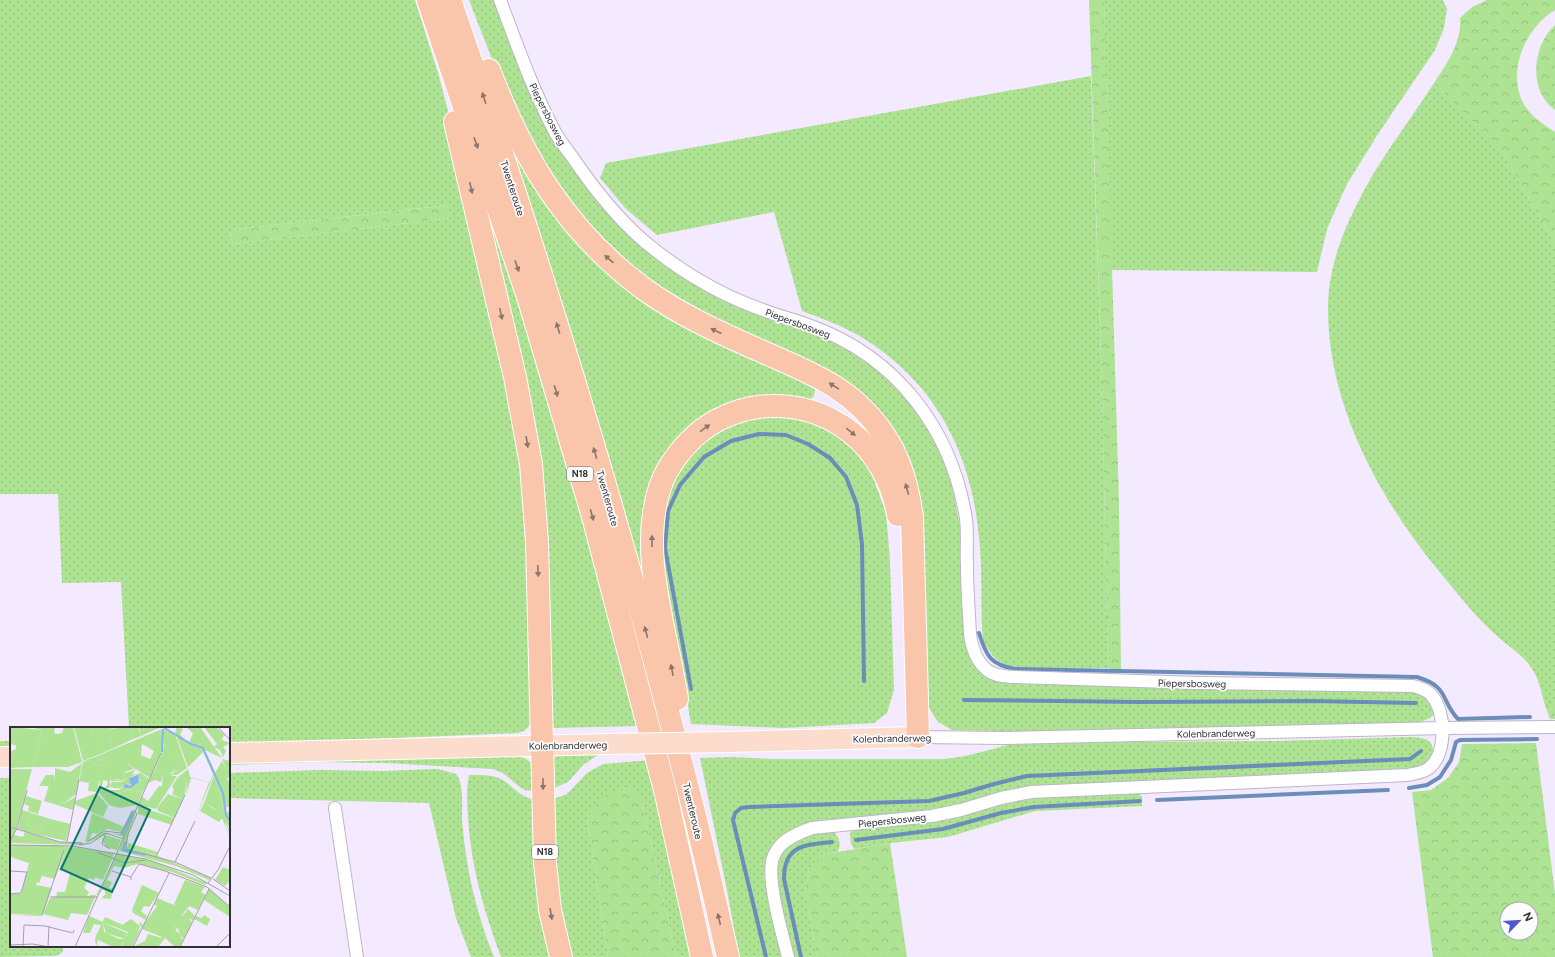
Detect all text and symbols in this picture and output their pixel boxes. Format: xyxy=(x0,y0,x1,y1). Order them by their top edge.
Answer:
street label: Piepersbosweg xyxy=(526,81,569,148)
one-way arrow xyxy=(481,92,487,104)
one-way arrow xyxy=(473,137,479,149)
street label: Twenteroute xyxy=(497,159,528,218)
one-way arrow xyxy=(468,182,474,194)
one-way arrow xyxy=(604,255,613,264)
one-way arrow xyxy=(515,261,521,273)
street label: Piepersbosweg xyxy=(763,306,832,341)
one-way arrow xyxy=(498,308,504,321)
one-way arrow xyxy=(555,322,561,334)
one-way arrow xyxy=(710,328,722,334)
one-way arrow xyxy=(828,382,840,389)
one-way arrow xyxy=(553,385,559,397)
one-way arrow xyxy=(699,424,710,433)
one-way arrow xyxy=(846,428,857,437)
one-way arrow xyxy=(524,436,530,448)
one-way arrow xyxy=(592,447,598,459)
road number: N18 xyxy=(567,467,593,481)
street label: Twenteroute xyxy=(593,469,622,528)
one-way arrow xyxy=(904,483,910,495)
one-way arrow xyxy=(590,509,596,521)
one-way arrow xyxy=(649,534,655,547)
one-way arrow xyxy=(535,565,541,578)
one-way arrow xyxy=(643,626,649,638)
one-way arrow xyxy=(669,663,675,676)
street label: Piepersbosweg xyxy=(1158,676,1226,691)
street label: Kolenbranderweg xyxy=(1177,726,1256,741)
inset map xyxy=(10,727,230,947)
street label: Kolenbranderweg xyxy=(853,731,932,746)
street label: Kolenbranderweg xyxy=(529,738,608,753)
one-way arrow xyxy=(540,778,546,791)
street label: Twenteroute xyxy=(680,782,705,841)
street label: Piepersbosweg xyxy=(857,810,927,831)
road number: N18 xyxy=(532,845,558,859)
north arrow xyxy=(1499,901,1539,941)
one-way arrow xyxy=(548,908,554,920)
text: N xyxy=(1520,910,1535,924)
one-way arrow xyxy=(716,913,722,925)

